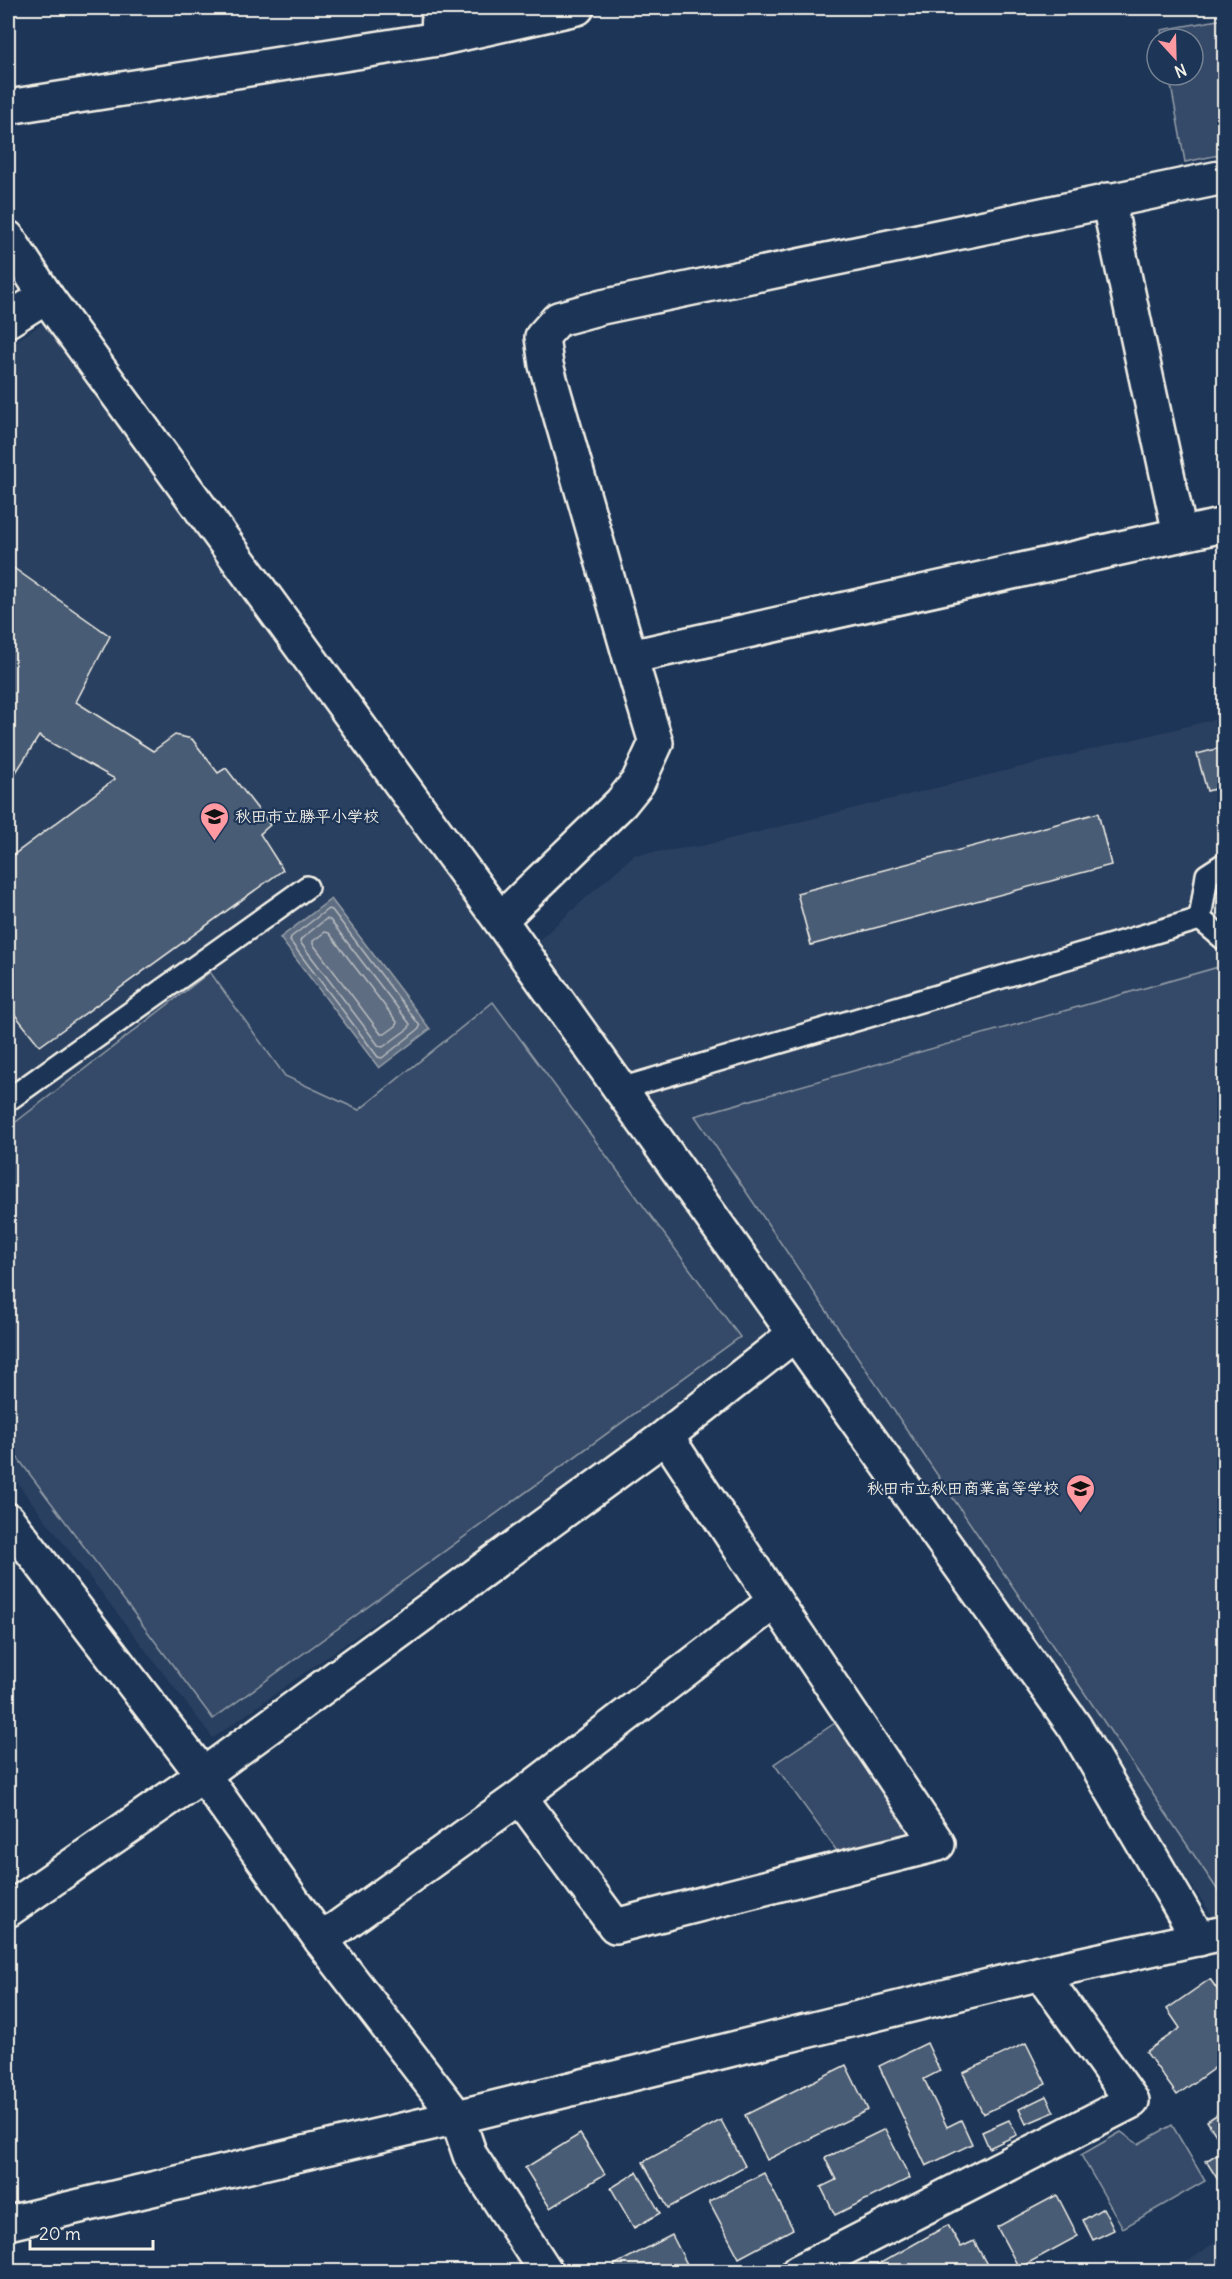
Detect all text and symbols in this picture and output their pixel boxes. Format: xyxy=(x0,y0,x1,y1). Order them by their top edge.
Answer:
north arrow xyxy=(1145,27,1205,87)
text: N xyxy=(1172,60,1189,82)
school or university icon: 秋田市立勝平小学校 xyxy=(198,800,230,842)
place label: 秋田市立勝平小学校 xyxy=(235,806,379,826)
school or university icon: 秋田市立秋田商業高等学校 xyxy=(1064,1472,1096,1514)
place label: 秋田市立秋田商業高等学校 xyxy=(867,1478,1059,1498)
scale bar xyxy=(30,2213,153,2251)
text: 20 m xyxy=(39,2222,81,2245)

